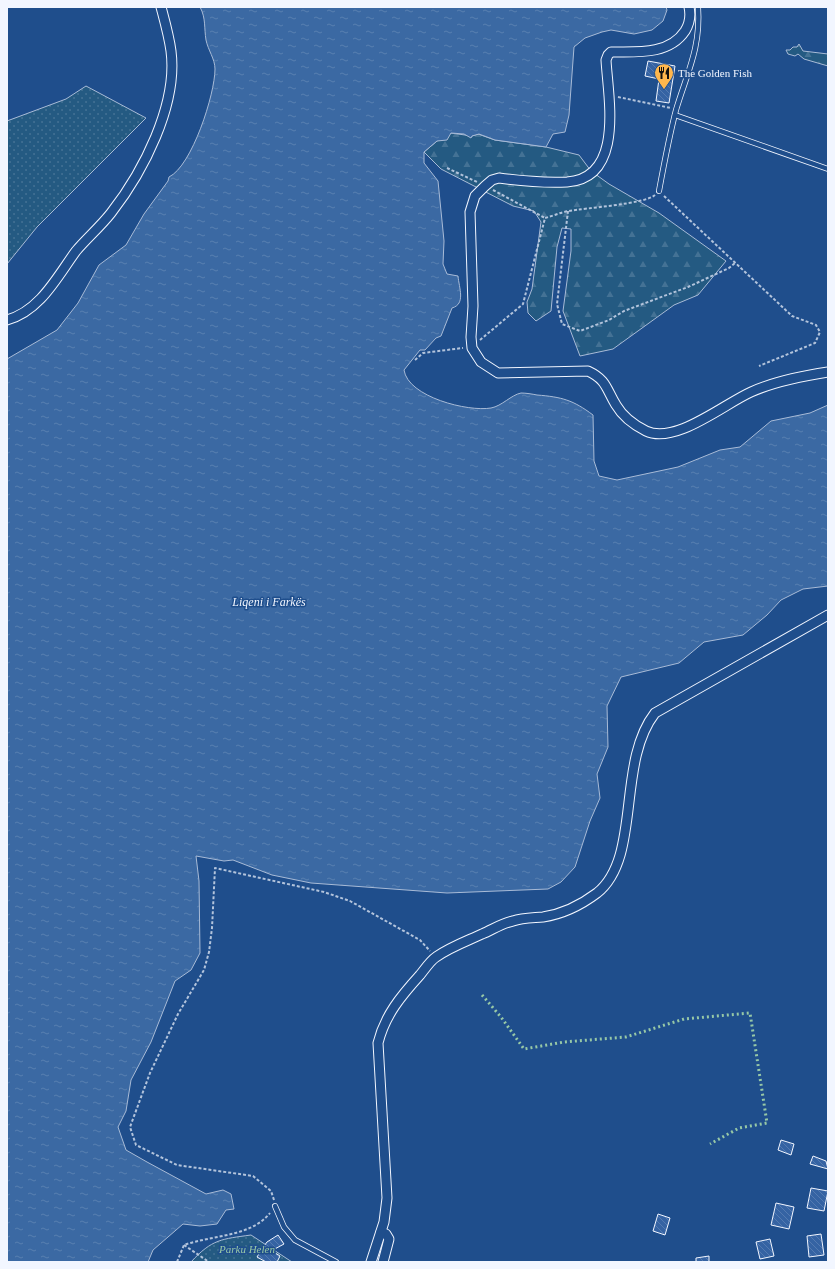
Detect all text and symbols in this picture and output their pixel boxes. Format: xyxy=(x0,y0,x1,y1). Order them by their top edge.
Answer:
restaurant icon: The Golden Fish xyxy=(653,62,675,90)
place label: The Golden Fish xyxy=(678,67,752,79)
water label: Liqeni i Farkës xyxy=(231,595,306,609)
park label: Parku Helen xyxy=(218,1243,275,1255)

